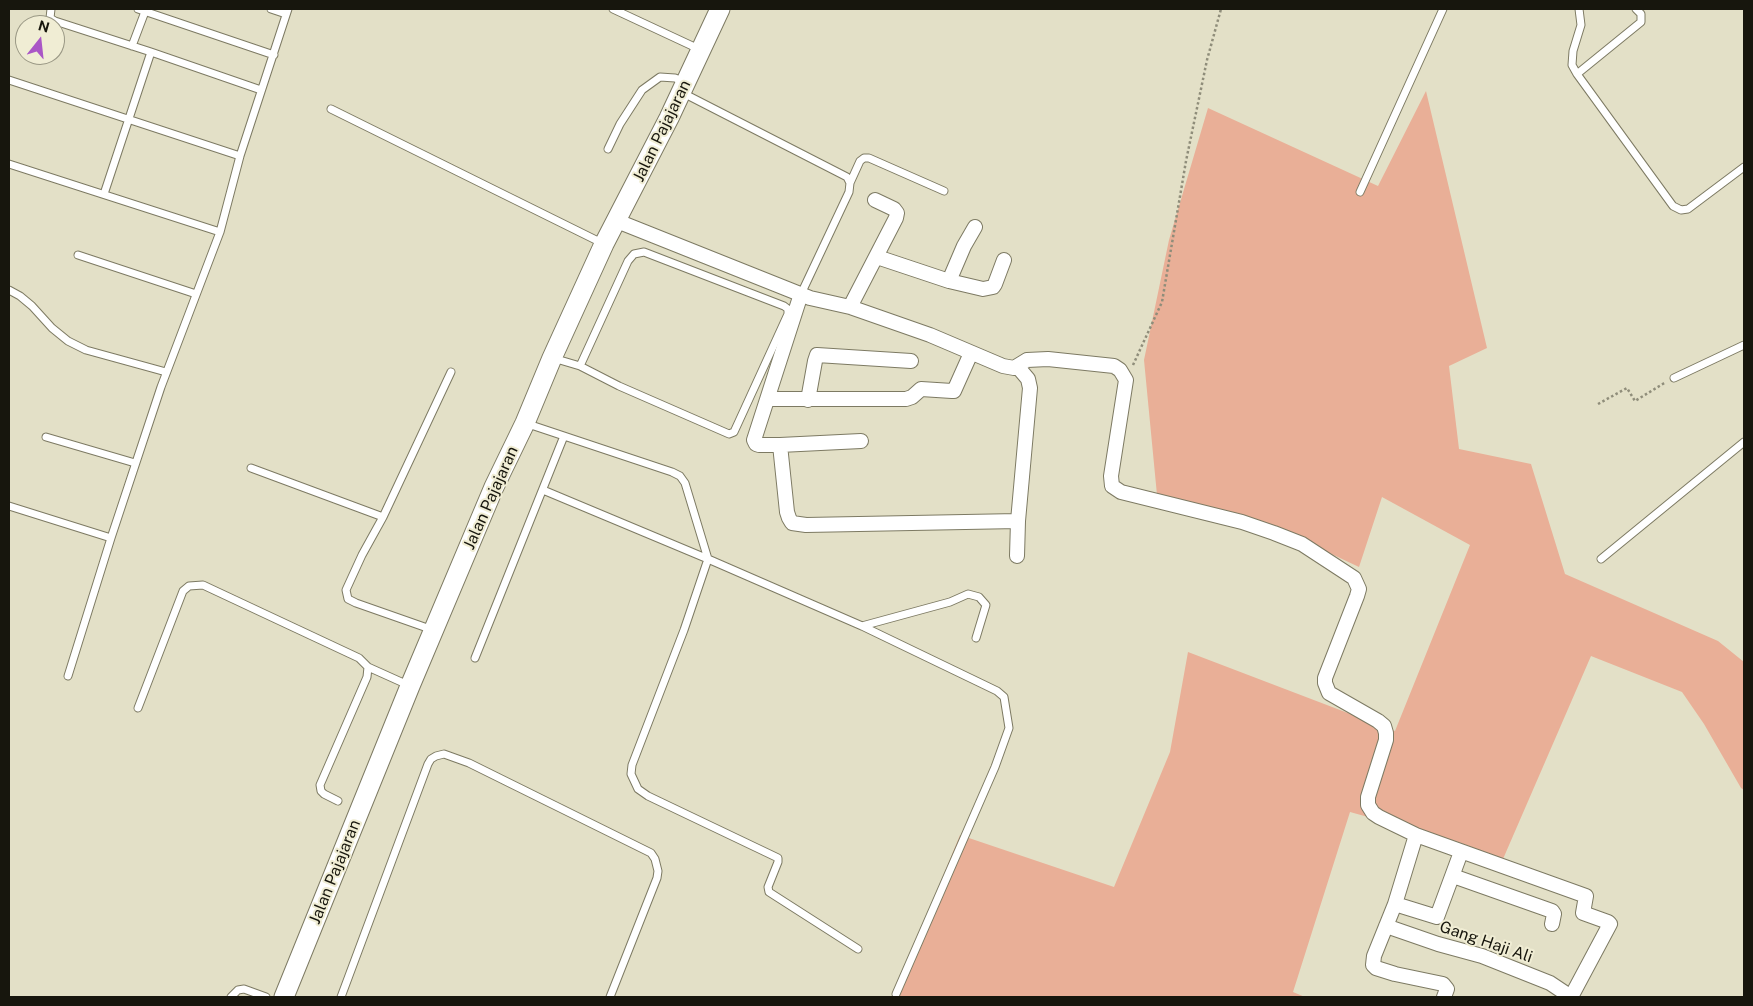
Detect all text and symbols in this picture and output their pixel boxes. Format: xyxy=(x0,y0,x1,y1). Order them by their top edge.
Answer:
north arrow xyxy=(15,15,65,65)
text: N xyxy=(36,17,51,36)
street label: Jalan Pajajaran xyxy=(629,77,695,185)
street label: Jalan Pajajaran xyxy=(460,443,522,553)
street label: Jalan Pajajaran xyxy=(305,817,365,927)
street label: Gang Haji Ali xyxy=(1437,917,1535,967)

